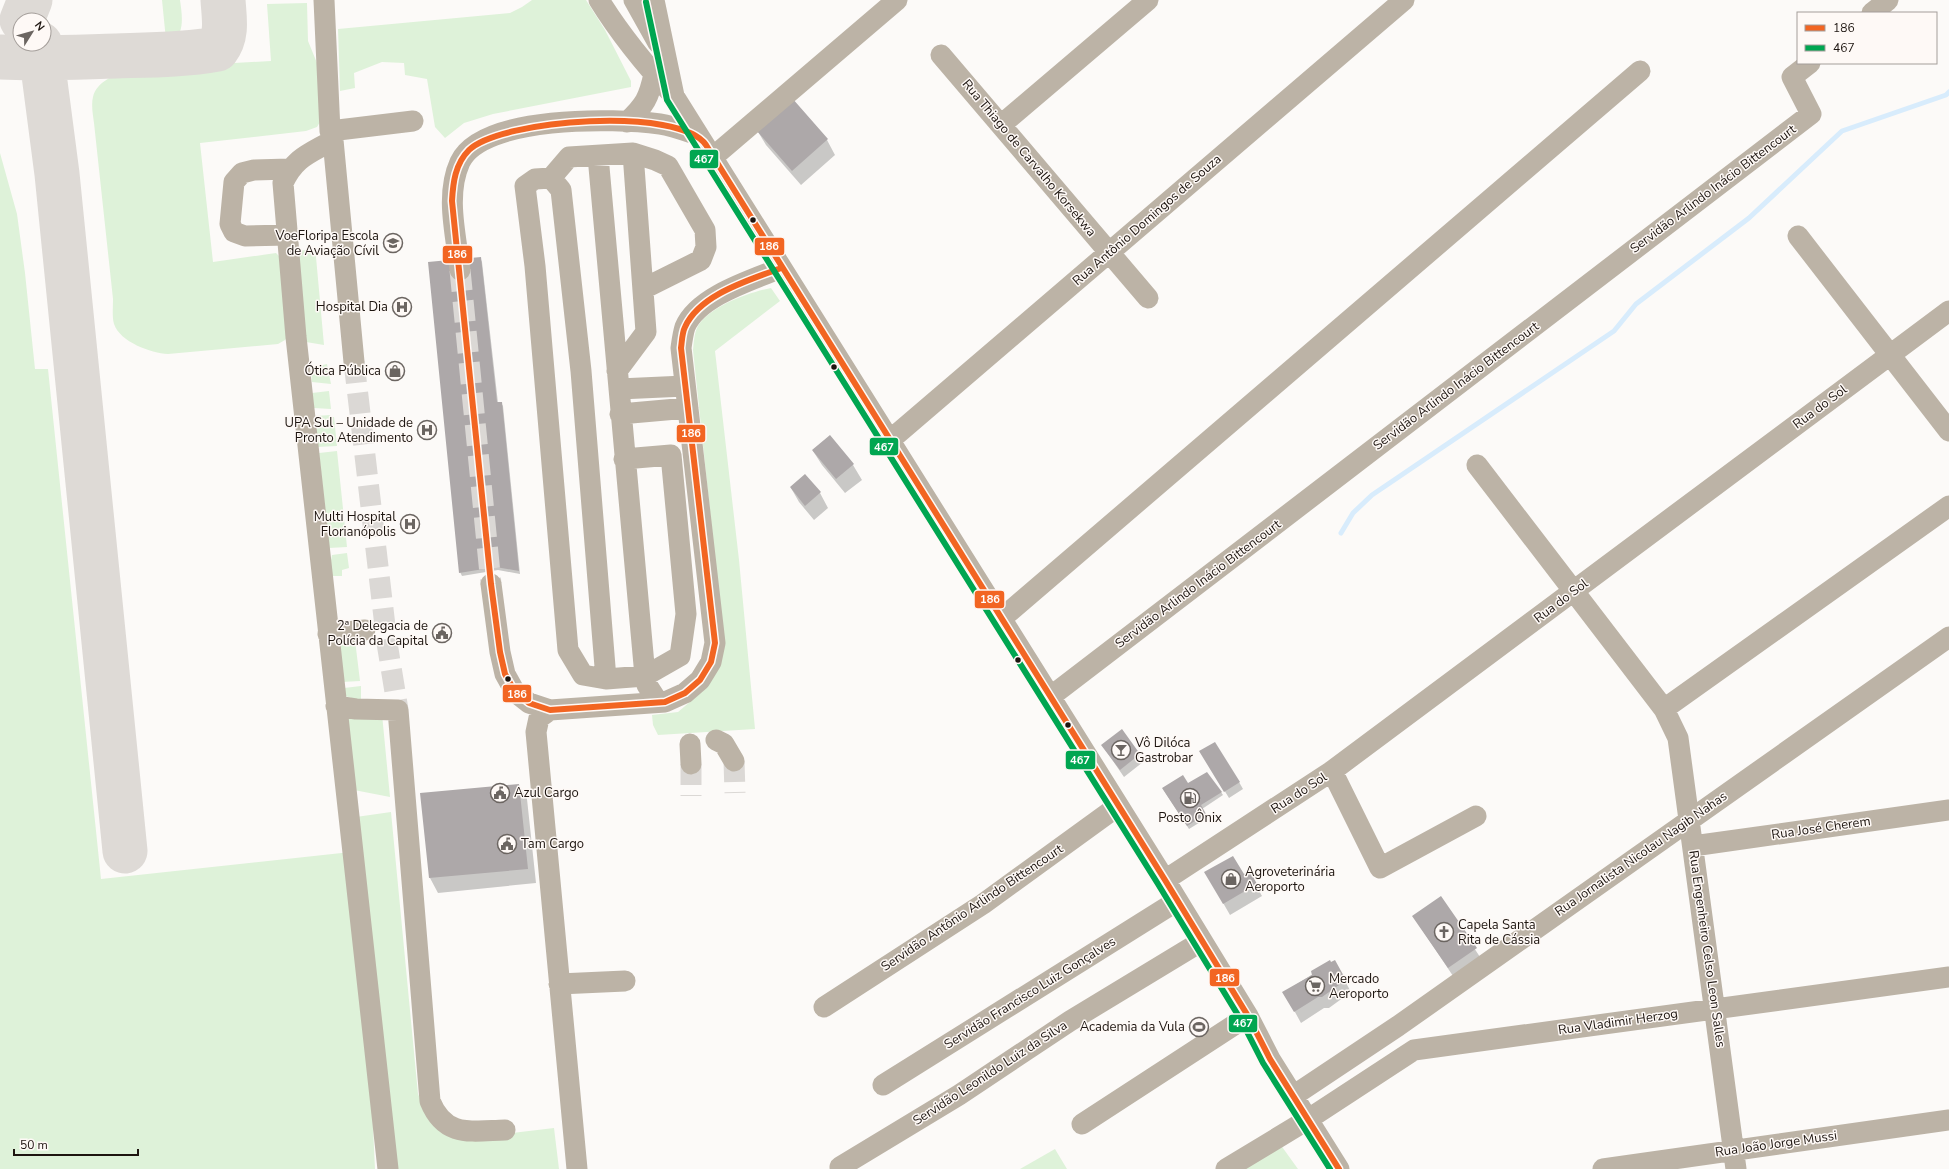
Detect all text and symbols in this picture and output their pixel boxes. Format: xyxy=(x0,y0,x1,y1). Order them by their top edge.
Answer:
north arrow xyxy=(12,12,52,52)
legend xyxy=(1797,12,1937,64)
text: N xyxy=(31,18,48,34)
text: 186 xyxy=(1833,20,1855,36)
text: 467 xyxy=(1833,40,1855,56)
street label: Rua Thiago de Carvalho Korsekwa xyxy=(958,76,1100,240)
street label: Servidão Arlindo Inácio Bittencourt xyxy=(1626,120,1800,257)
line badge: 467 xyxy=(689,149,719,169)
street label: Rua Antônio Domingos de Souza xyxy=(1069,150,1225,290)
text: 467 xyxy=(694,152,714,167)
unlabelled marker xyxy=(748,215,758,225)
place label: VoeFloripa Escola de Aviação Cívil xyxy=(274,227,379,260)
school or university icon: VoeFloripa Escola de Aviação Cívil xyxy=(382,232,404,254)
line badge: 186 xyxy=(754,237,785,256)
text: 186 xyxy=(759,239,779,254)
line badge: 186 xyxy=(442,245,473,264)
text: 186 xyxy=(447,247,467,262)
hospital icon: Hospital Dia xyxy=(391,296,413,318)
place label: Hospital Dia xyxy=(316,298,388,316)
street label: Servidão Arlindo Inácio Bittencourt xyxy=(1369,317,1543,454)
shop icon: Ótica Pública xyxy=(384,360,406,382)
place label: Ótica Pública xyxy=(305,361,381,380)
unlabelled marker xyxy=(829,362,839,372)
street label: Rua do Sol xyxy=(1789,381,1851,433)
place label: UPA Sul – Unidade de Pronto Atendimento xyxy=(284,414,413,447)
hospital icon: UPA Sul – Unidade de Pronto Atendimento xyxy=(416,419,438,441)
line badge: 186 xyxy=(676,424,706,443)
text: 186 xyxy=(681,426,701,441)
line badge: 467 xyxy=(869,437,899,456)
text: 467 xyxy=(874,440,894,455)
place label: Multi Hospital Florianópolis xyxy=(314,508,396,541)
hospital icon: Multi Hospital Florianópolis xyxy=(399,513,421,535)
street label: Servidão Arlindo Inácio Bittencourt xyxy=(1111,515,1285,652)
street label: Rua do Sol xyxy=(1530,575,1592,627)
line badge: 186 xyxy=(974,590,1005,609)
text: 186 xyxy=(980,592,1000,607)
place label: 2ª Delegacia de Polícia da Capital xyxy=(328,617,428,650)
public building icon: 2ª Delegacia de Polícia da Capital xyxy=(431,622,453,644)
unlabelled marker xyxy=(1013,655,1023,665)
unlabelled marker xyxy=(503,674,513,684)
line badge: 186 xyxy=(502,684,532,703)
text: 186 xyxy=(507,687,527,702)
unlabelled marker xyxy=(1063,720,1073,730)
place label: Vô Dilóca Gastrobar xyxy=(1134,734,1193,767)
bar icon: Vô Dilóca Gastrobar xyxy=(1110,739,1132,761)
line badge: 467 xyxy=(1065,750,1096,770)
text: 467 xyxy=(1070,753,1090,768)
street label: Rua do Sol xyxy=(1267,768,1331,818)
public building icon: Azul Cargo xyxy=(489,782,511,804)
place label: Azul Cargo xyxy=(514,784,579,802)
fuel station icon: Posto Ônix xyxy=(1179,787,1201,809)
street label: Rua Jornalista Nicolau Nagib Nahas xyxy=(1551,787,1731,921)
place label: Posto Ônix xyxy=(1158,808,1222,827)
street label: Rua José Cherem xyxy=(1770,812,1872,844)
public building icon: Tam Cargo xyxy=(496,833,518,855)
place label: Tam Cargo xyxy=(521,835,584,853)
street label: Servidão Antônio Arlindo Bittencourt xyxy=(878,840,1067,976)
street label: Rua Engenheiro Celso Leon Salles xyxy=(1684,849,1730,1049)
place label: Agroveterinária Aeroporto xyxy=(1245,863,1335,896)
shop icon: Agroveterinária Aeroporto xyxy=(1220,868,1242,890)
place label: Capela Santa Rita de Cássia xyxy=(1458,916,1540,949)
church icon: Capela Santa Rita de Cássia xyxy=(1433,921,1455,943)
street label: Servidão Francisco Luiz Gonçalves xyxy=(941,933,1119,1053)
line badge: 186 xyxy=(1209,968,1240,987)
place label: Mercado Aeroporto xyxy=(1329,970,1389,1003)
text: 186 xyxy=(1215,971,1235,986)
supermarket icon: Mercado Aeroporto xyxy=(1304,975,1326,997)
street label: Rua Vladimir Herzog xyxy=(1557,1005,1679,1039)
line badge: 467 xyxy=(1228,1014,1258,1033)
street label: Servidão Leonildo Luiz da Silva xyxy=(909,1016,1071,1130)
sports icon: Academia da Vula xyxy=(1188,1016,1210,1038)
text: 467 xyxy=(1233,1016,1253,1031)
place label: Academia da Vula xyxy=(1080,1018,1185,1036)
street label: Rua João Jorge Mussi xyxy=(1714,1127,1838,1161)
scale bar xyxy=(14,1131,138,1157)
text: 50 m xyxy=(20,1137,48,1153)

